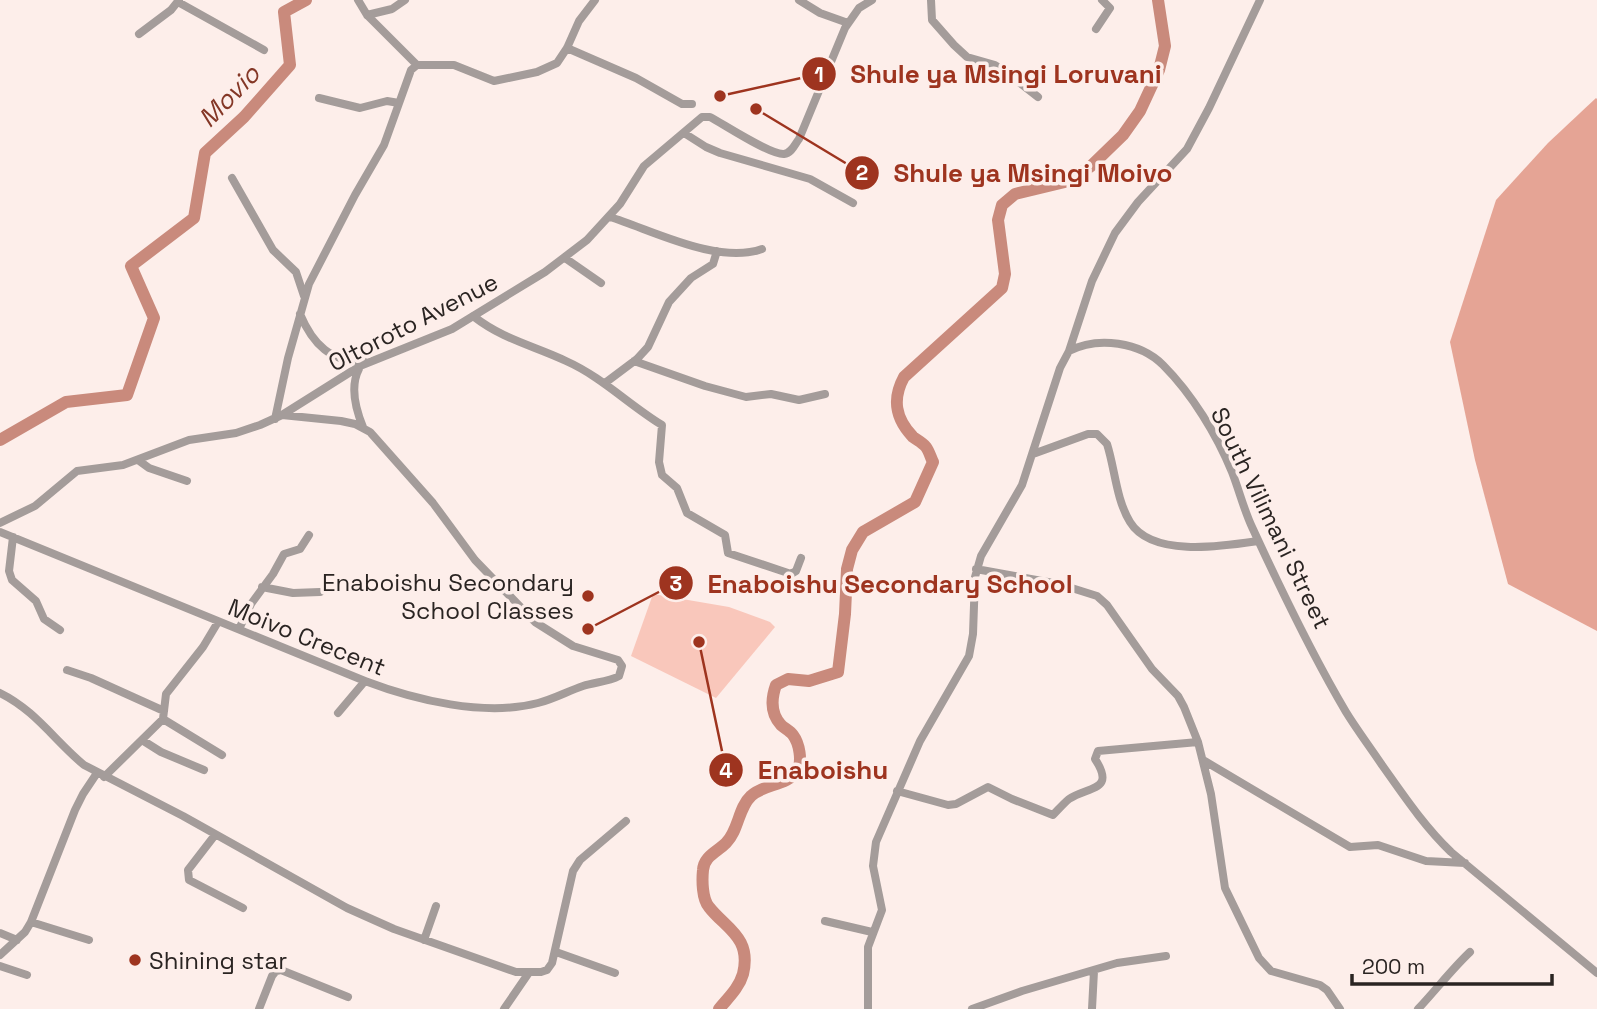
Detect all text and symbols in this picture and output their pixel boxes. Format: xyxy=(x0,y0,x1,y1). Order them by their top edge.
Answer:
callout: Shule ya Msingi Loruvani xyxy=(801,51,1176,98)
water label: Movio xyxy=(191,57,268,135)
text: Shule ya Msingi Loruvani xyxy=(850,57,1162,91)
text: 1 xyxy=(814,61,824,88)
callout: Shule ya Msingi Moivo xyxy=(845,149,1187,196)
text: Shule ya Msingi Moivo xyxy=(894,156,1172,190)
text: 2 xyxy=(856,159,868,186)
street label: Oltoroto Avenue xyxy=(323,266,503,378)
street label: South Vilimani Street xyxy=(1204,402,1338,634)
callout: Enaboishu Secondary School xyxy=(658,560,1086,607)
place label: Enaboishu Secondary School Classes xyxy=(322,567,574,626)
text: Enaboishu Secondary School xyxy=(707,567,1073,601)
text: 3 xyxy=(670,570,682,597)
marker: Enaboishu Secondary School Classes xyxy=(580,588,596,604)
street label: Moivo Crecent xyxy=(224,591,390,683)
callout: Enaboishu xyxy=(708,747,902,794)
text: Enaboishu xyxy=(758,753,888,787)
text: 4 xyxy=(719,757,733,784)
scale bar xyxy=(1352,942,1552,986)
place label: Shining star xyxy=(149,945,287,976)
marker: Shining star xyxy=(127,952,143,968)
text: 200 m xyxy=(1362,953,1425,980)

